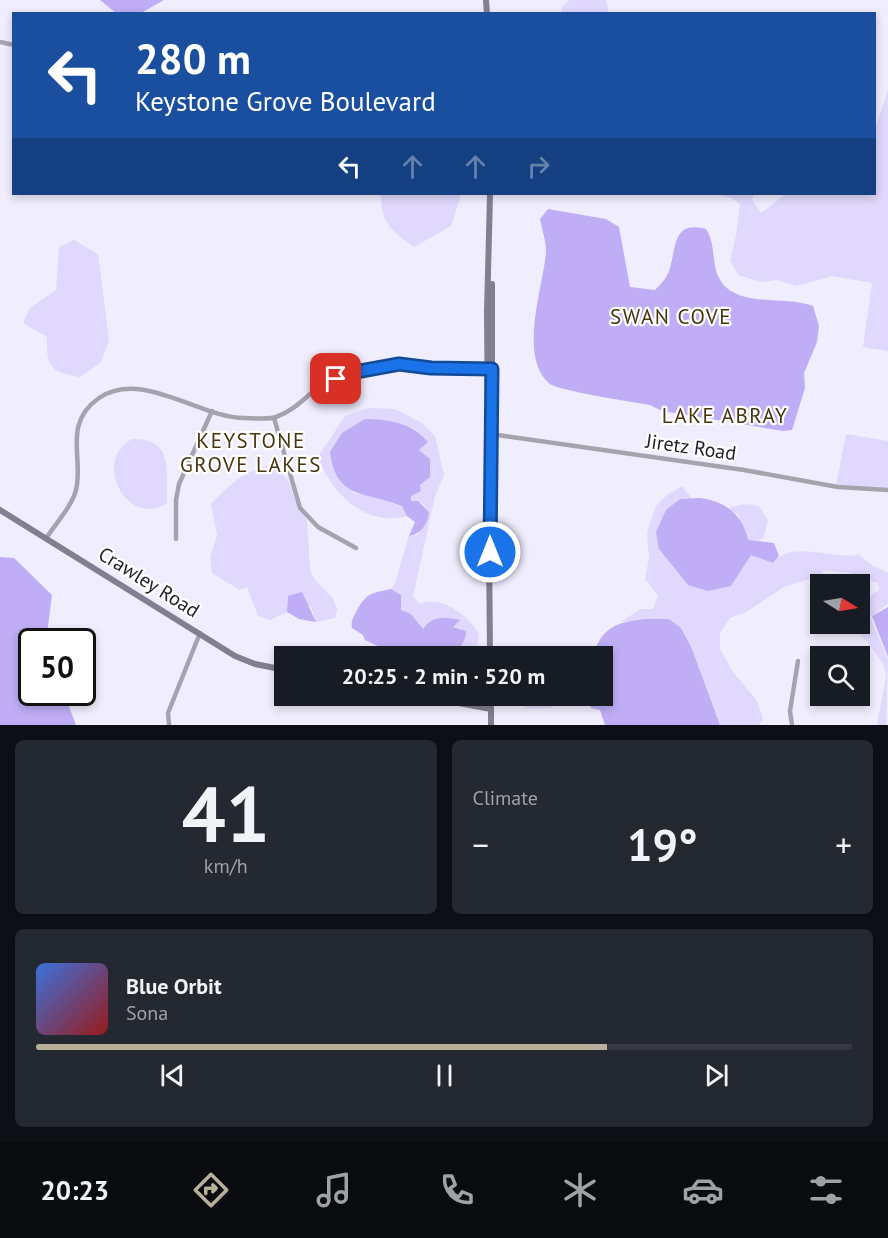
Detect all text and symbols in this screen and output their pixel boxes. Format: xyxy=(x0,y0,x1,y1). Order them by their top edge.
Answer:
text: 280 m xyxy=(135,31,251,86)
icon: left xyxy=(36,36,114,114)
text: Keystone Grove Boulevard xyxy=(135,84,436,118)
icon: left xyxy=(333,150,366,183)
icon: ahead xyxy=(396,150,429,183)
icon: ahead xyxy=(459,150,492,183)
icon: right xyxy=(522,150,555,183)
district label: SWAN COVE xyxy=(610,303,732,330)
pin xyxy=(310,353,361,404)
icon: arrive xyxy=(319,362,352,395)
district label: LAKE ABRAY xyxy=(662,402,788,429)
district label: KEYSTONE GROVE LAKES xyxy=(180,427,322,478)
street label: Jiretz Road xyxy=(643,428,738,466)
position arrow xyxy=(458,520,522,584)
street label: Crawley Road xyxy=(94,541,204,623)
north arrow xyxy=(810,574,870,634)
map controls xyxy=(810,574,870,706)
speed limit sign: 50 xyxy=(18,628,96,706)
button: search xyxy=(810,646,870,706)
text: 20:25 · 2 min · 520 m xyxy=(342,662,545,690)
text: 41 xyxy=(182,763,270,864)
text: Climate xyxy=(473,785,538,811)
text: 19° xyxy=(627,815,698,873)
text: − xyxy=(473,823,489,866)
text: + xyxy=(835,823,852,866)
text: km/h xyxy=(204,853,248,879)
text: Blue Orbit xyxy=(126,972,222,1000)
text: Sona xyxy=(126,1000,168,1026)
icon: previous xyxy=(156,1059,189,1092)
icon: pause xyxy=(428,1059,461,1092)
icon: next xyxy=(700,1059,733,1092)
icon: directions xyxy=(190,1169,232,1211)
icon: music xyxy=(313,1169,355,1211)
icon: phone xyxy=(436,1169,478,1211)
icon: climate xyxy=(559,1169,601,1211)
icon: car xyxy=(682,1169,724,1211)
icon: filters xyxy=(805,1169,847,1211)
text: 20:23 xyxy=(41,1173,109,1207)

